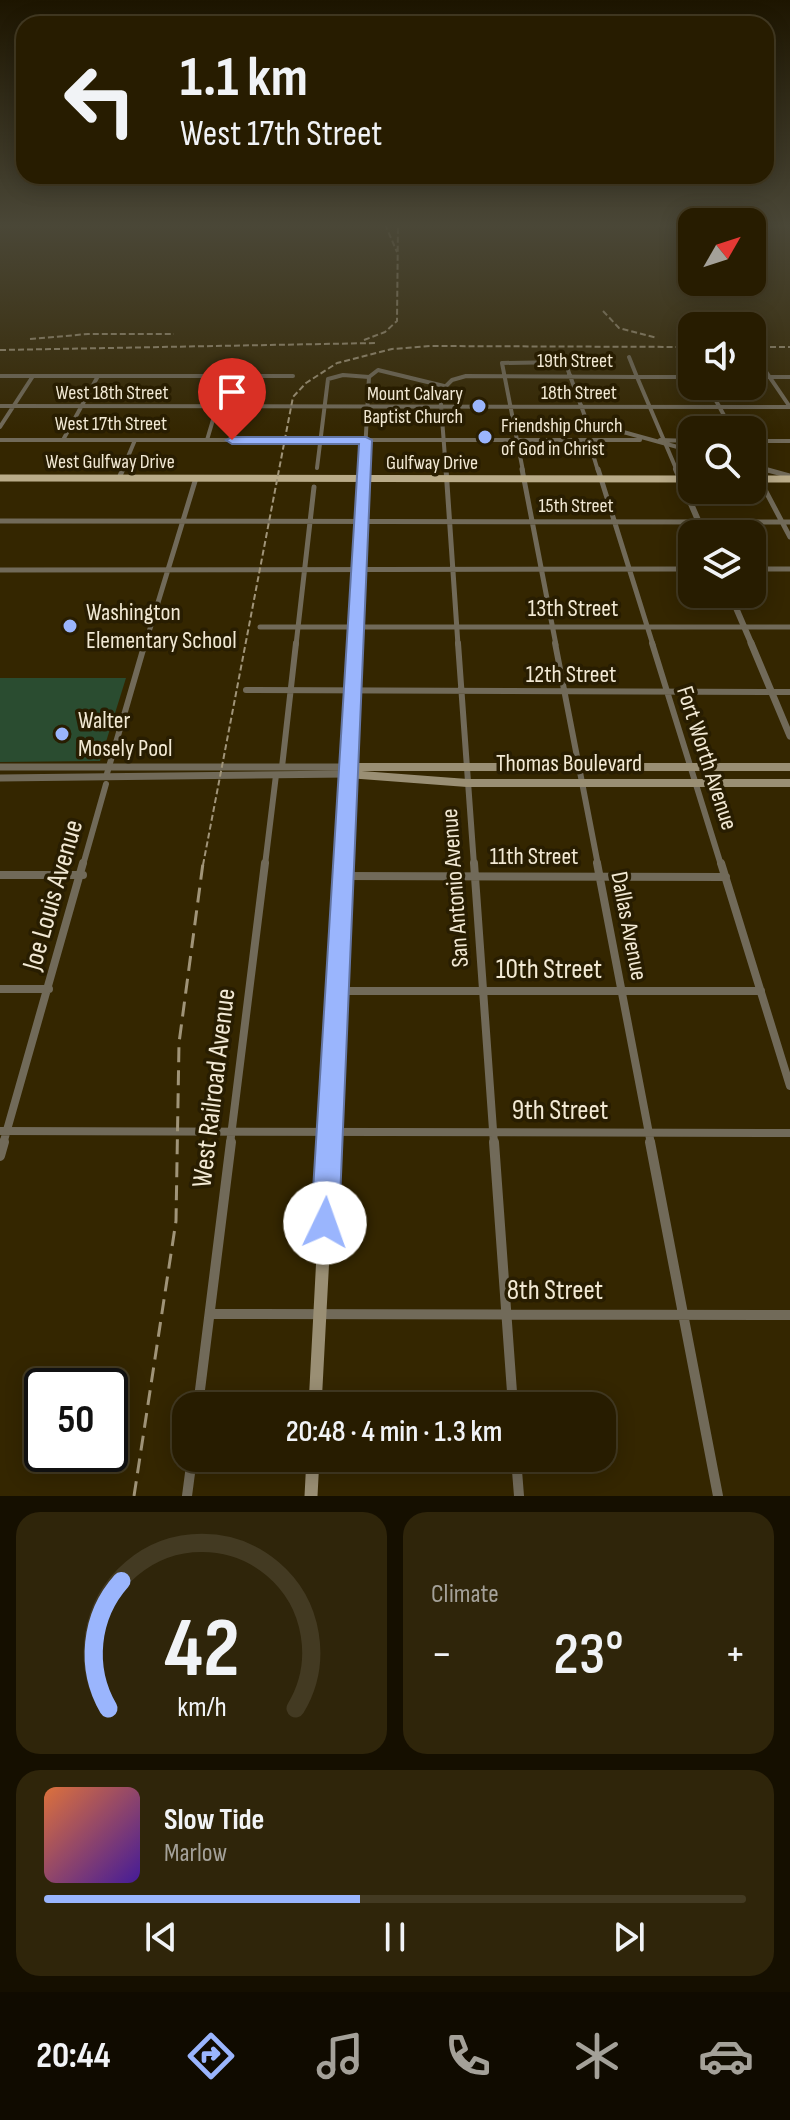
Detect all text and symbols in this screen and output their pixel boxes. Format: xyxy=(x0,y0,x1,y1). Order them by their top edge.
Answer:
text: 1.1 km xyxy=(180,45,308,112)
icon: left xyxy=(48,48,152,152)
text: West 17th Street xyxy=(180,113,382,156)
north arrow xyxy=(678,208,766,296)
map controls xyxy=(678,208,766,608)
button: sound xyxy=(678,312,766,400)
street label: 19th Street xyxy=(537,349,613,373)
pin xyxy=(198,358,266,440)
icon: arrive xyxy=(210,370,254,414)
street label: West 18th Street xyxy=(56,381,168,405)
street label: 18th Street xyxy=(541,381,617,405)
place label: Mount Calvary Baptist Church xyxy=(363,382,463,429)
marker: Mount Calvary Baptist Church xyxy=(470,397,488,415)
street label: West 17th Street xyxy=(55,412,167,436)
place label: Friendship Church of God in Christ xyxy=(501,414,622,461)
button: search xyxy=(678,416,766,504)
marker: Friendship Church of God in Christ xyxy=(476,428,494,446)
street label: West Gulfway Drive xyxy=(45,450,175,474)
street label: Gulfway Drive xyxy=(386,451,478,475)
street label: 15th Street xyxy=(538,494,614,518)
button: layers xyxy=(678,520,766,608)
street label: 13th Street xyxy=(528,594,618,623)
place label: Washington Elementary School xyxy=(86,598,237,655)
marker: Washington Elementary School xyxy=(61,617,79,635)
street label: 12th Street xyxy=(526,660,616,689)
street label: Fort Worth Avenue xyxy=(670,682,744,834)
place label: Walter Mosely Pool xyxy=(78,706,173,763)
marker: Walter Mosely Pool xyxy=(53,725,71,743)
street label: Thomas Boulevard xyxy=(496,749,642,778)
street label: San Antonio Avenue xyxy=(435,808,475,968)
street label: Joe Louis Avenue xyxy=(16,816,90,975)
street label: 11th Street xyxy=(490,842,578,871)
street label: Dallas Avenue xyxy=(604,869,654,983)
street label: 10th Street xyxy=(496,953,602,986)
street label: West Railroad Avenue xyxy=(185,987,243,1189)
street label: 9th Street xyxy=(512,1094,608,1127)
position arrow xyxy=(283,1181,367,1265)
street label: 8th Street xyxy=(507,1274,603,1307)
speed limit sign: 50 xyxy=(24,1368,128,1472)
text: 20:48 · 4 min · 1.3 km xyxy=(286,1414,502,1450)
text: Climate xyxy=(431,1579,499,1610)
text: 42 xyxy=(164,1600,239,1700)
text: 23° xyxy=(553,1619,624,1691)
text: − xyxy=(431,1628,453,1681)
text: + xyxy=(724,1628,746,1681)
text: km/h xyxy=(177,1690,226,1725)
text: Slow Tide xyxy=(164,1802,264,1838)
text: Marlow xyxy=(164,1838,227,1869)
icon: previous xyxy=(139,1915,183,1959)
icon: pause xyxy=(373,1915,417,1959)
icon: next xyxy=(607,1915,651,1959)
icon: directions xyxy=(183,2028,239,2084)
icon: music xyxy=(312,2028,368,2084)
icon: phone xyxy=(440,2028,496,2084)
icon: climate xyxy=(569,2028,625,2084)
icon: car xyxy=(698,2028,754,2084)
text: 20:44 xyxy=(36,2035,110,2078)

